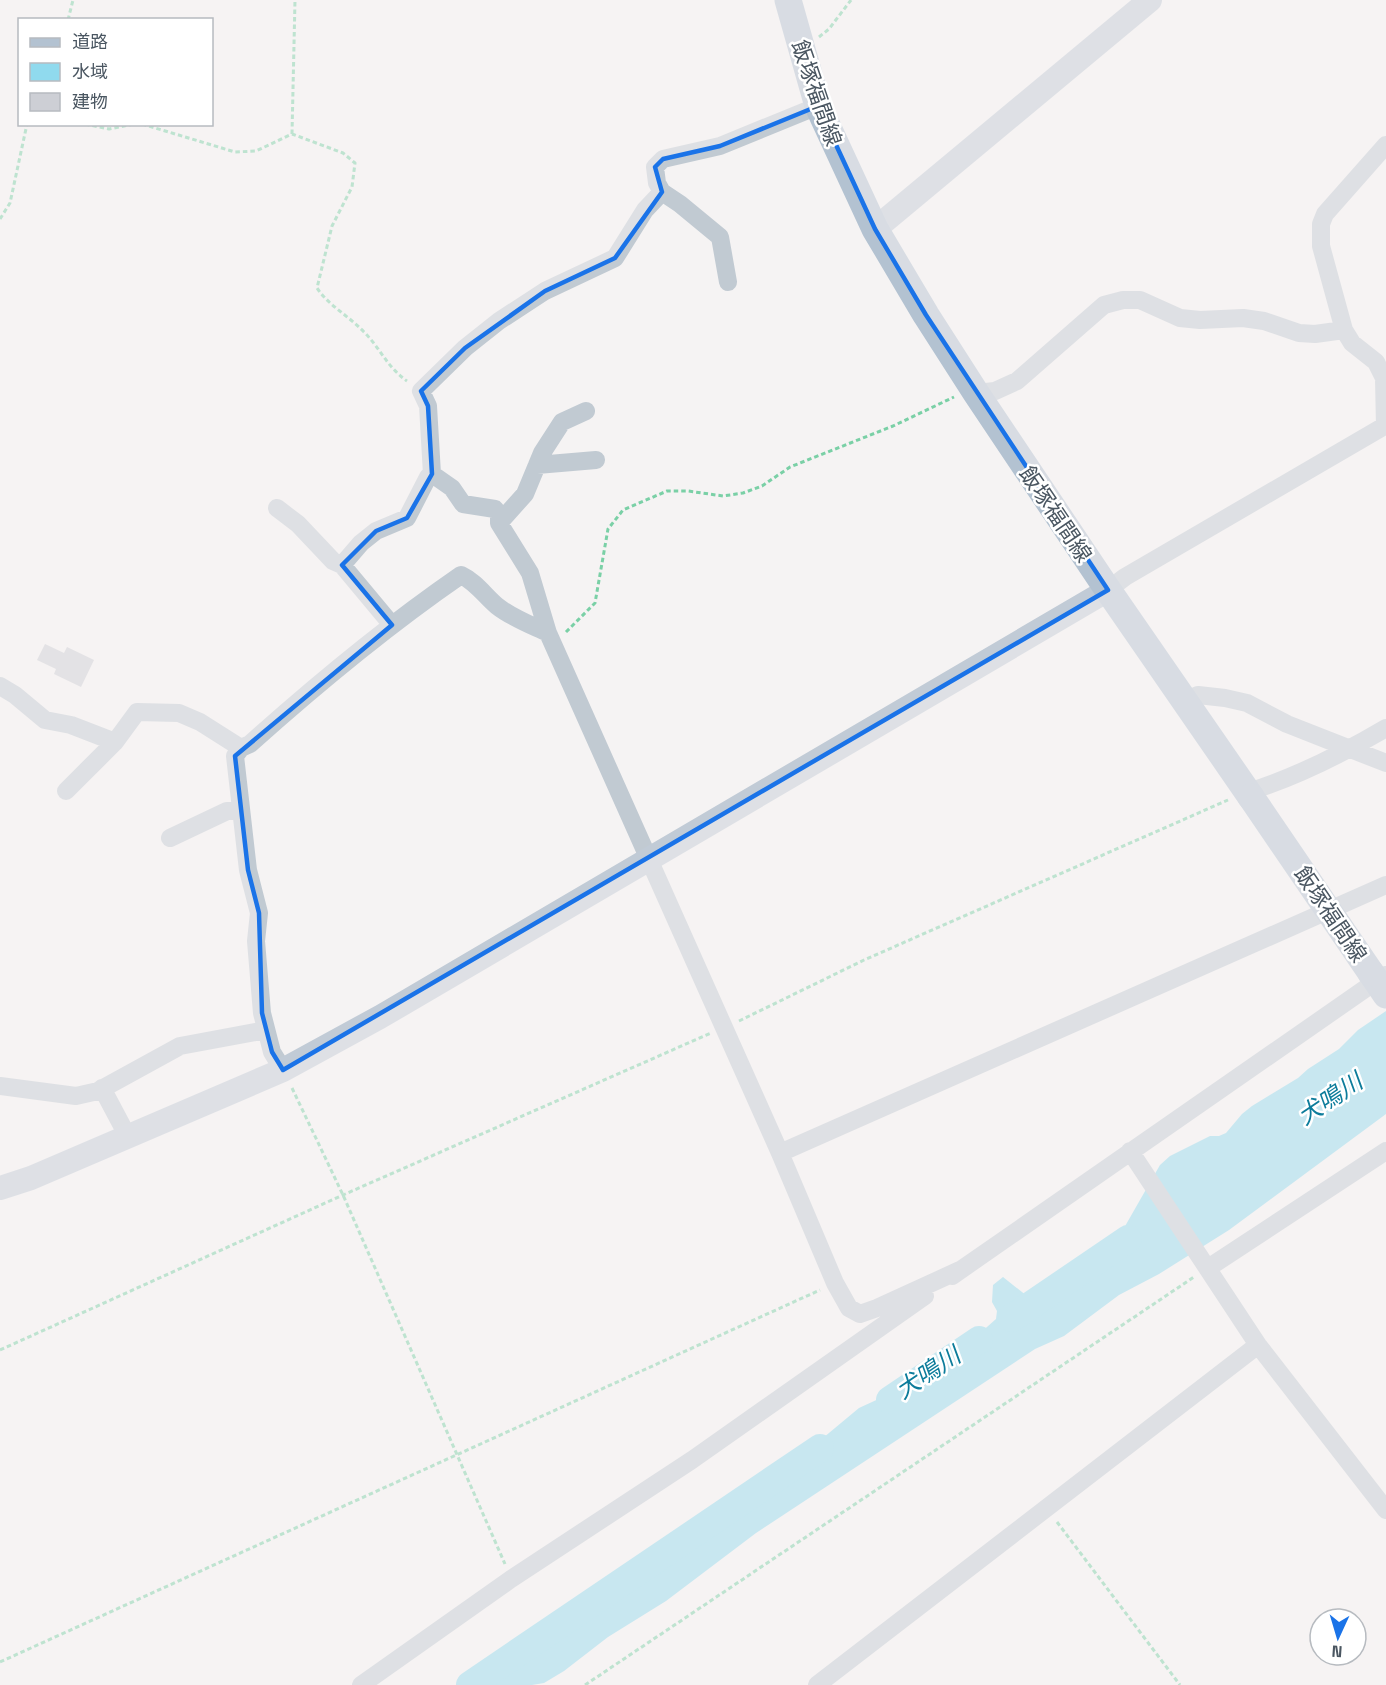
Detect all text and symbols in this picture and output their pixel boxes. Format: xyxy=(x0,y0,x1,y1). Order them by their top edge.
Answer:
legend xyxy=(18,18,213,126)
text: 道路 xyxy=(72,30,108,53)
street label: 飯塚福間線 xyxy=(786,36,848,150)
text: 水域 xyxy=(72,60,108,83)
text: 建物 xyxy=(72,90,108,113)
street label: 飯塚福間線 xyxy=(1014,461,1098,567)
street label: 飯塚福間線 xyxy=(1289,861,1373,967)
water label: 犬鳴川 xyxy=(1291,1064,1371,1132)
water label: 犬鳴川 xyxy=(889,1338,969,1406)
north arrow xyxy=(1308,1607,1368,1667)
text: N xyxy=(1331,1641,1343,1662)

